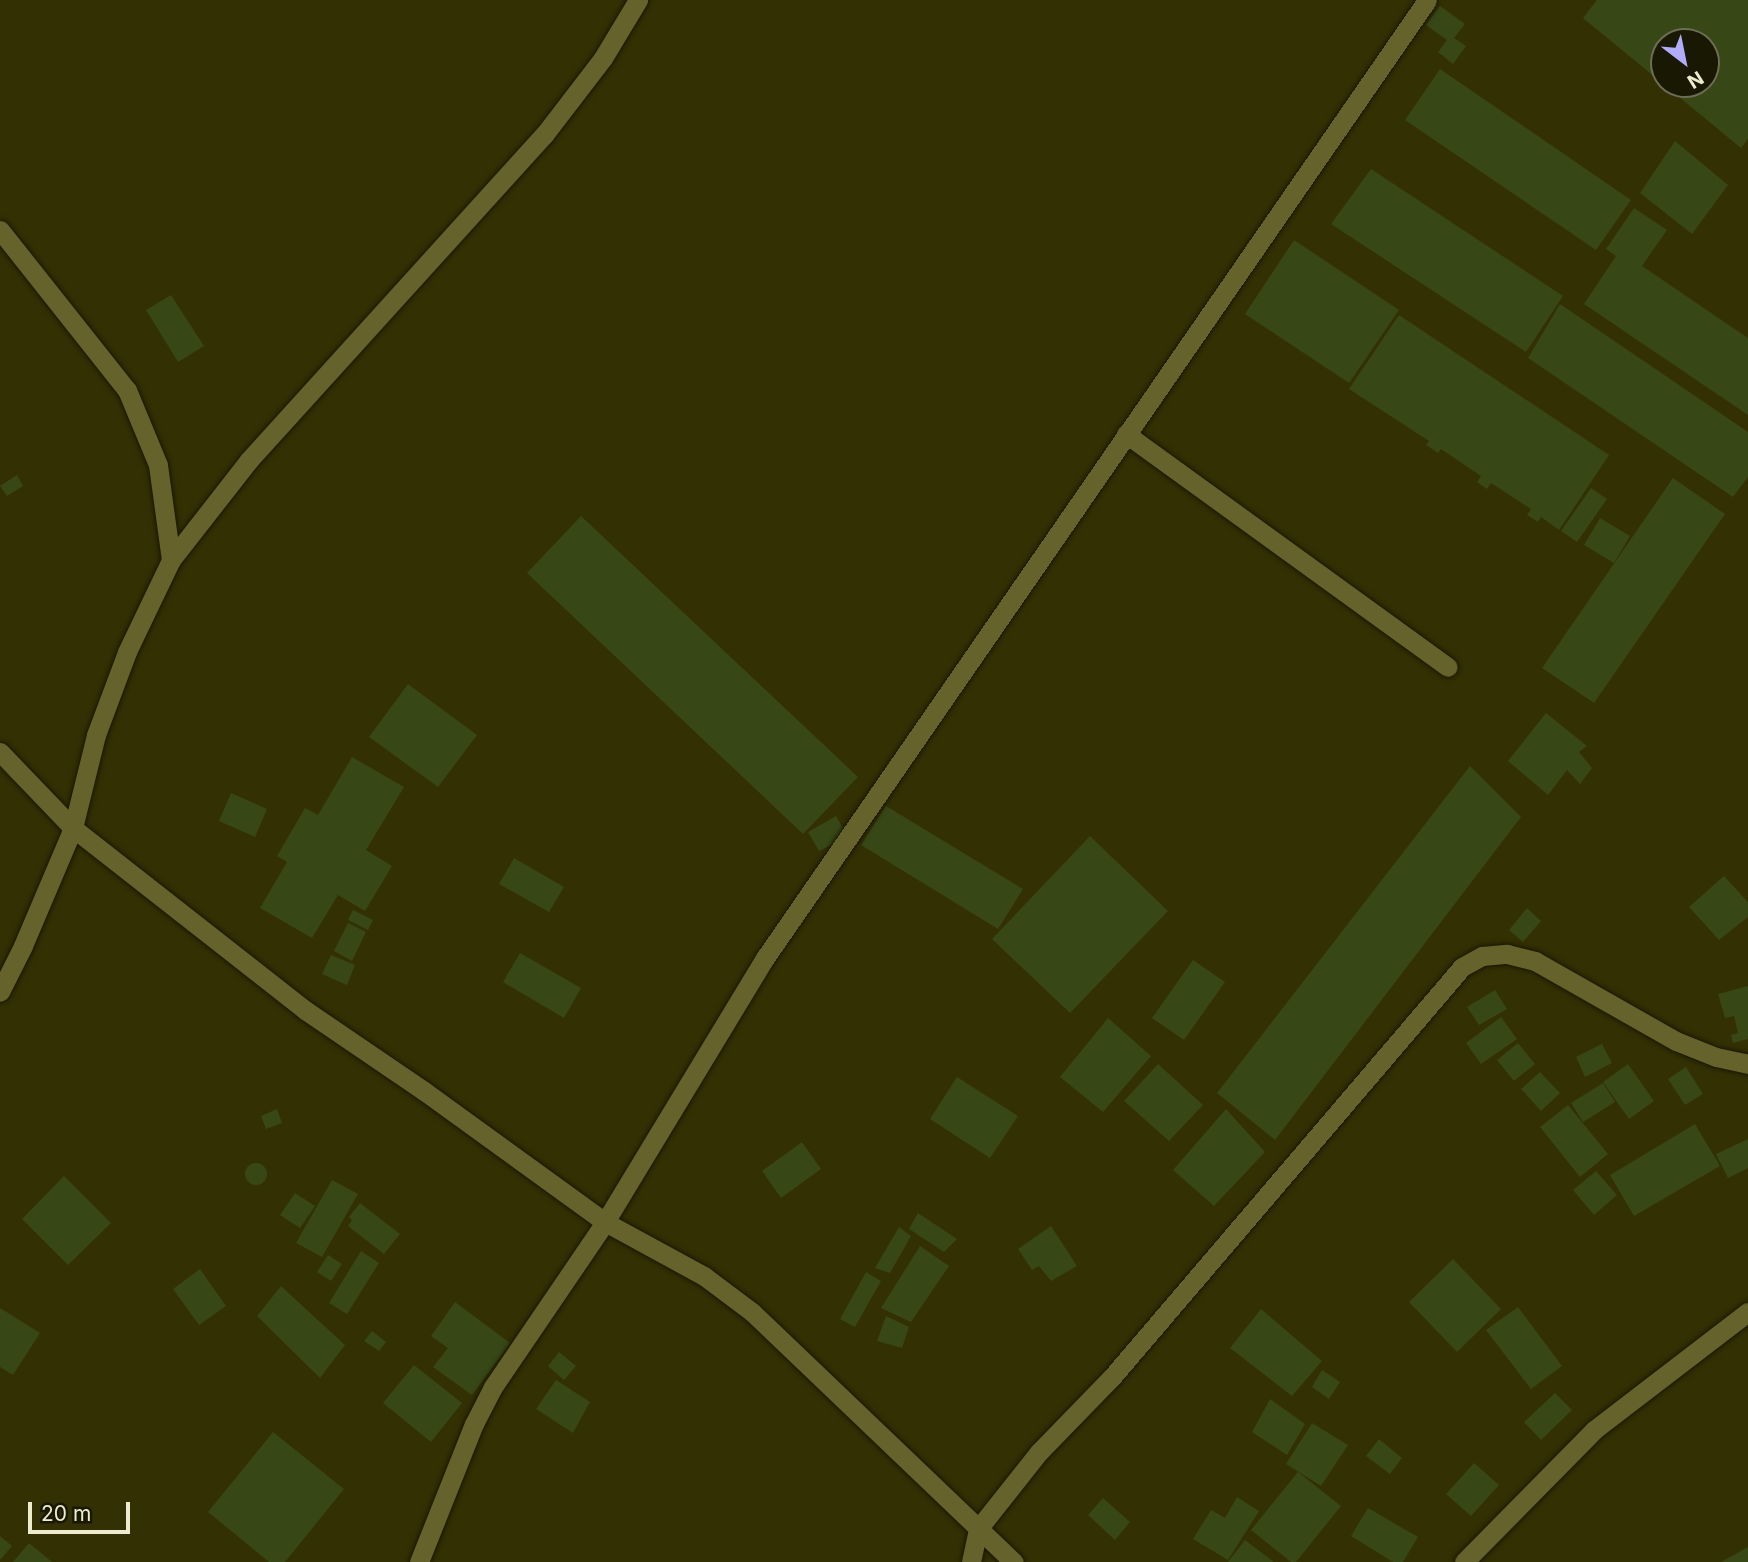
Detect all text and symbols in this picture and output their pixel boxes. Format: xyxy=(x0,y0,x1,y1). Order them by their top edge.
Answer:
north arrow xyxy=(1650,28,1720,98)
text: N xyxy=(1683,66,1708,93)
scale bar xyxy=(32,1488,133,1532)
text: 20 m xyxy=(41,1501,91,1526)

